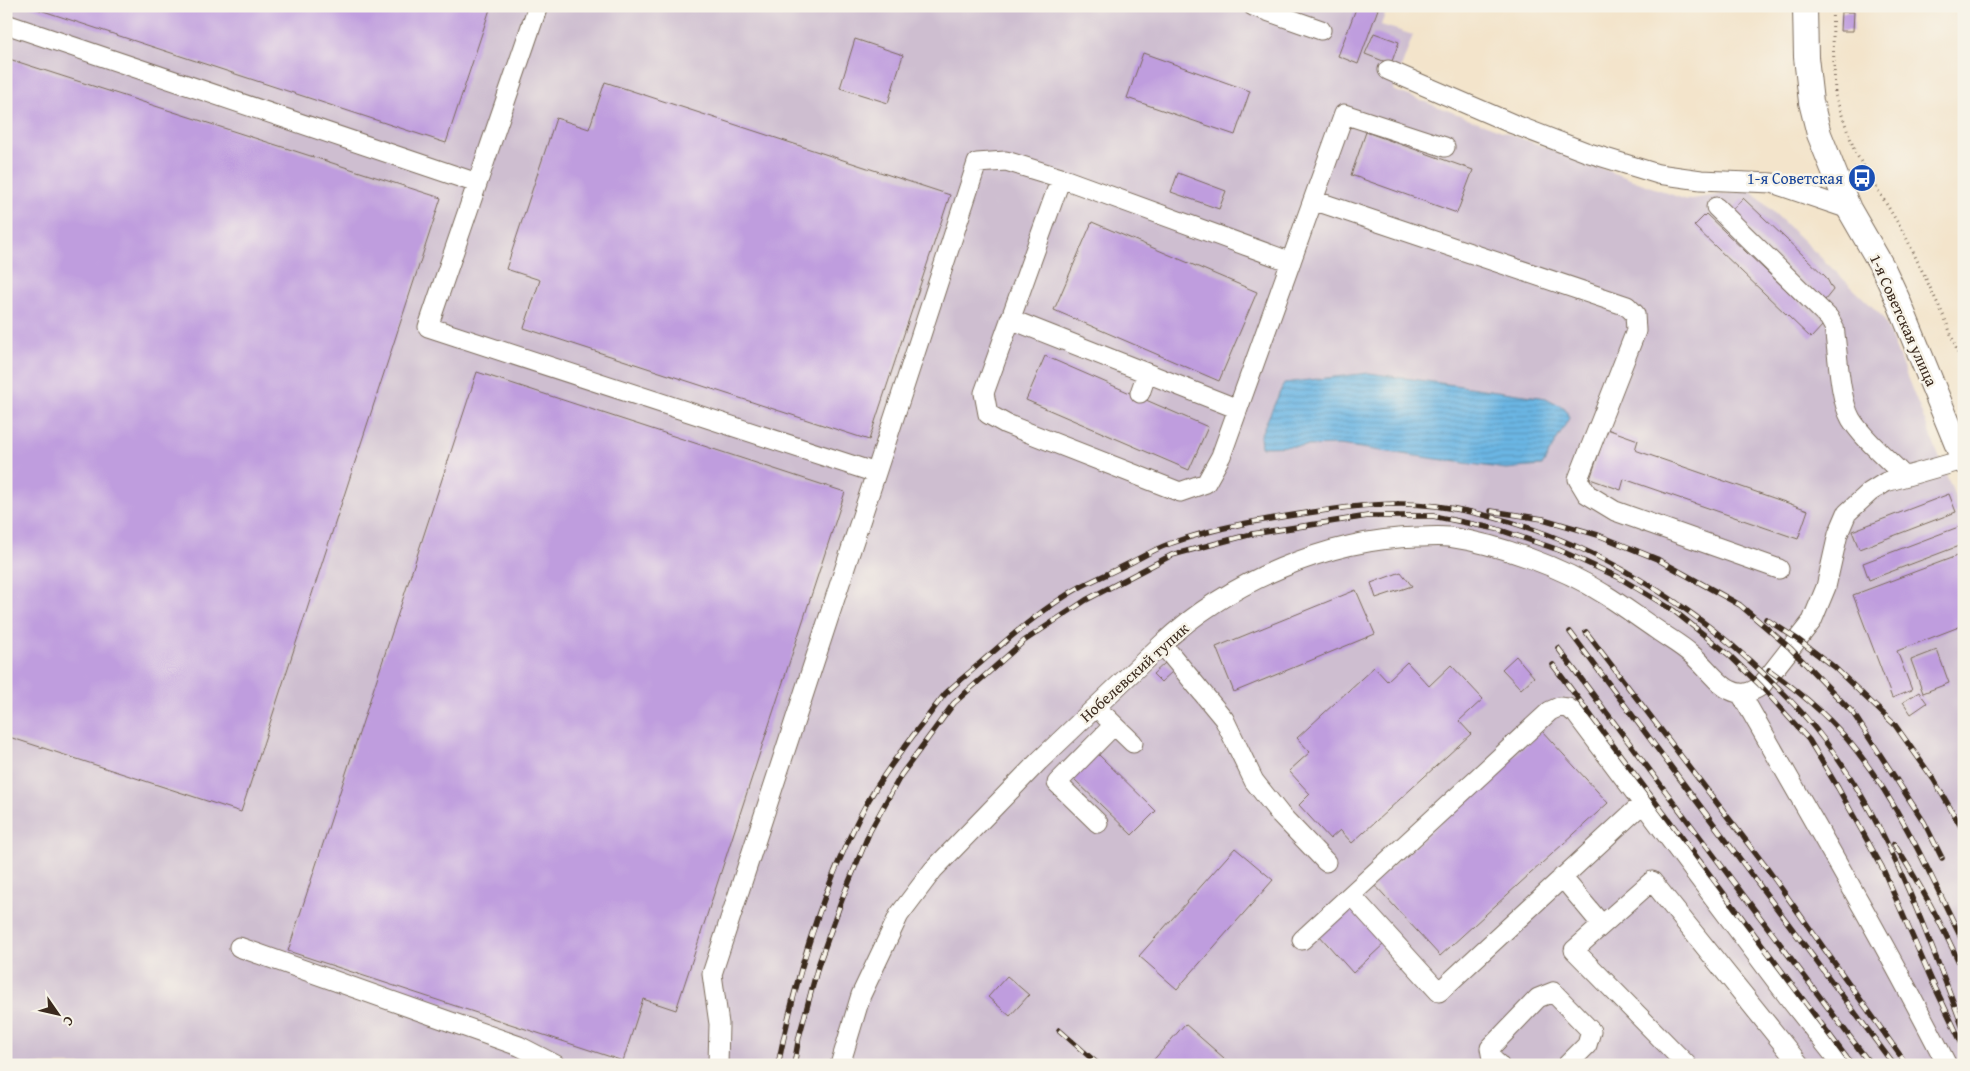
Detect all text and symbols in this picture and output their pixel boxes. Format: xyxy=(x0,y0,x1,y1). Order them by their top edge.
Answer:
bus stop icon: 1-я Советская xyxy=(1847,163,1877,193)
place label: 1-я Советская xyxy=(1747,166,1843,190)
street label: 1-я Советская улица xyxy=(1864,250,1944,390)
street label: Нобелевский тупик xyxy=(1074,616,1194,728)
north arrow xyxy=(32,988,82,1038)
text: С xyxy=(58,1012,79,1030)

